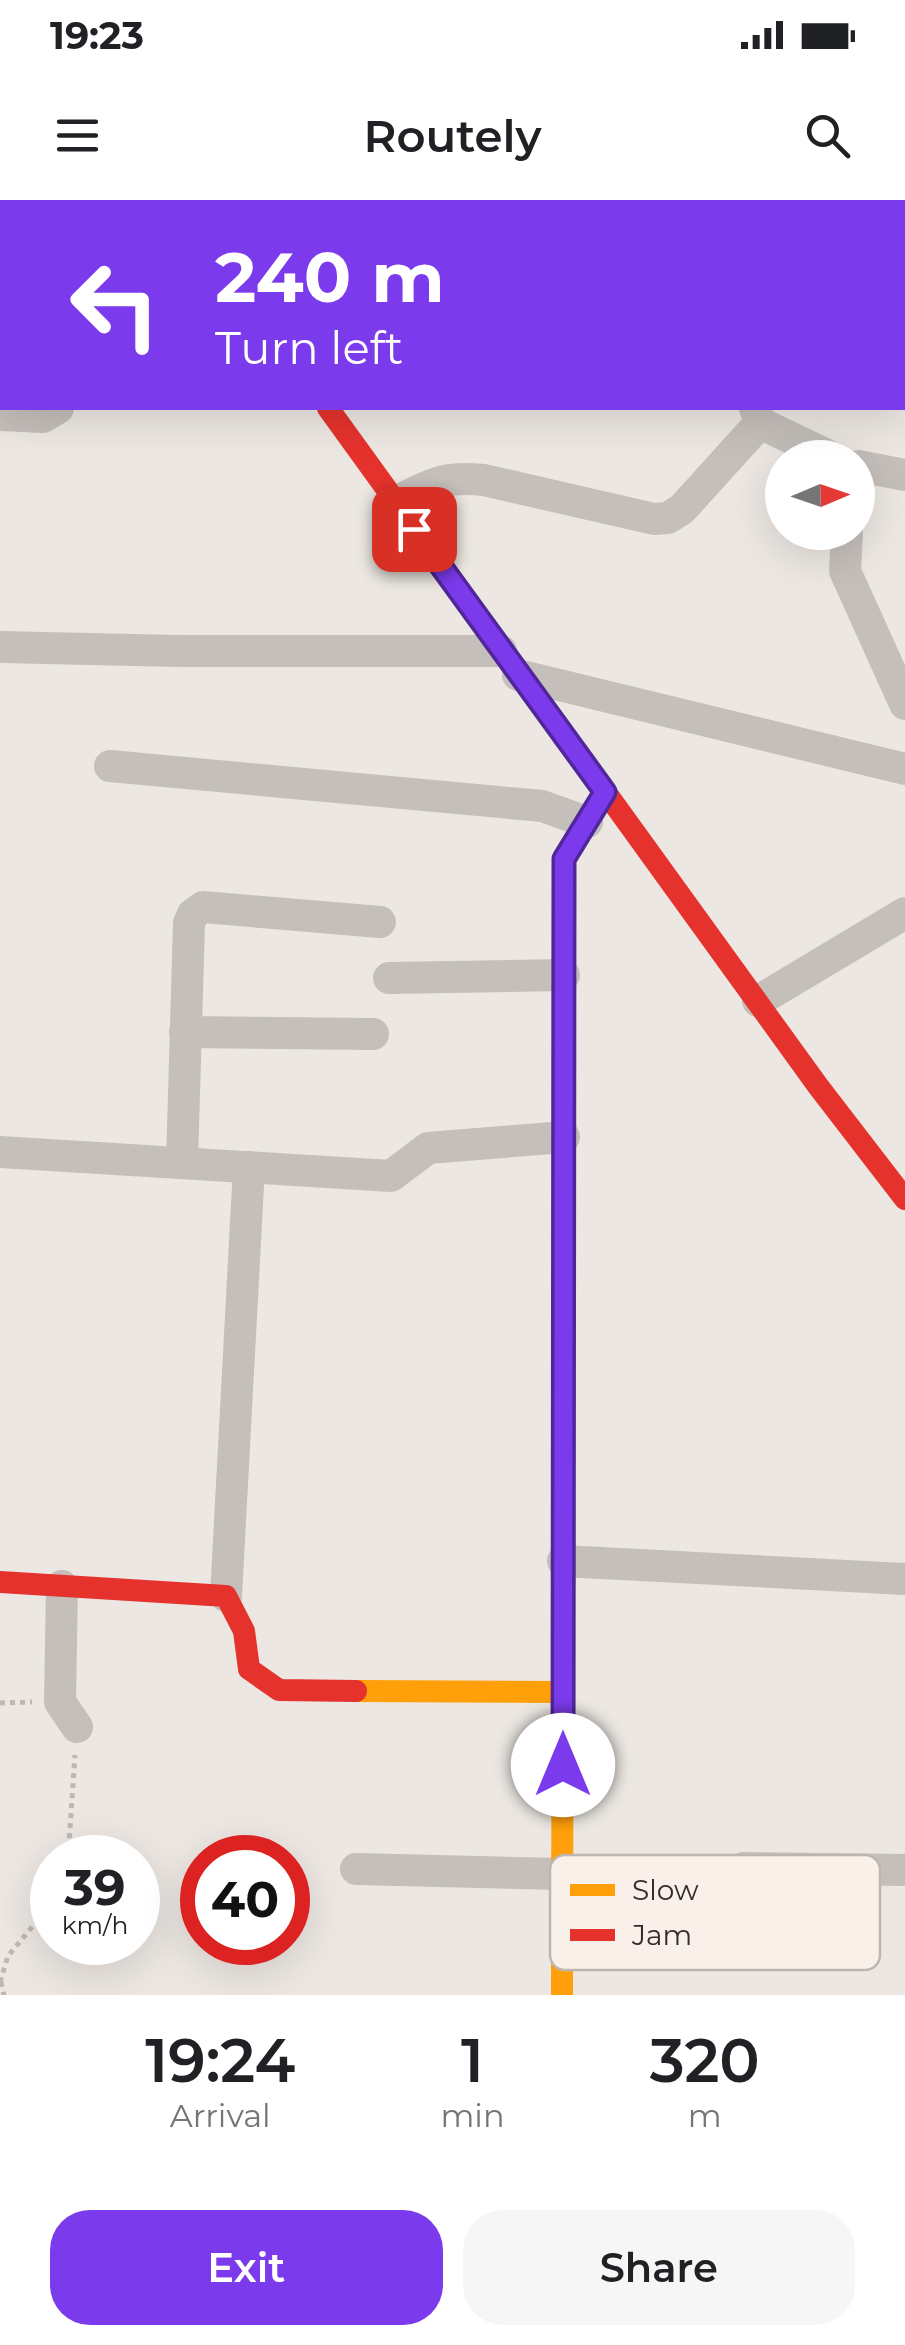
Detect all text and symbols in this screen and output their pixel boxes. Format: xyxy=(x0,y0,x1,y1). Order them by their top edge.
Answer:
text: 19:23 xyxy=(50,12,144,59)
icon: menu xyxy=(50,108,105,163)
text: Routely xyxy=(364,108,541,163)
icon: search xyxy=(800,108,855,163)
text: 240 m xyxy=(215,234,445,320)
icon: left xyxy=(50,240,180,370)
text: Turn left xyxy=(215,320,403,375)
north arrow xyxy=(765,440,875,550)
map controls xyxy=(765,440,875,550)
pin xyxy=(372,487,457,572)
icon: arrive xyxy=(387,502,442,557)
position arrow xyxy=(511,1713,615,1817)
speed limit sign: 40 xyxy=(180,1835,310,1965)
legend xyxy=(550,1855,880,1970)
text: 39 xyxy=(64,1857,126,1918)
text: Slow xyxy=(632,1873,699,1907)
text: km/h xyxy=(62,1910,128,1940)
text: Jam xyxy=(631,1918,692,1952)
text: 19:24 xyxy=(145,2024,295,2097)
text: 1 xyxy=(461,2024,484,2097)
text: 320 xyxy=(650,2024,760,2097)
text: Arrival xyxy=(170,2096,271,2135)
text: min xyxy=(440,2096,505,2135)
text: m xyxy=(688,2096,722,2135)
button: Exit xyxy=(50,2210,443,2325)
button: Share xyxy=(463,2210,855,2325)

